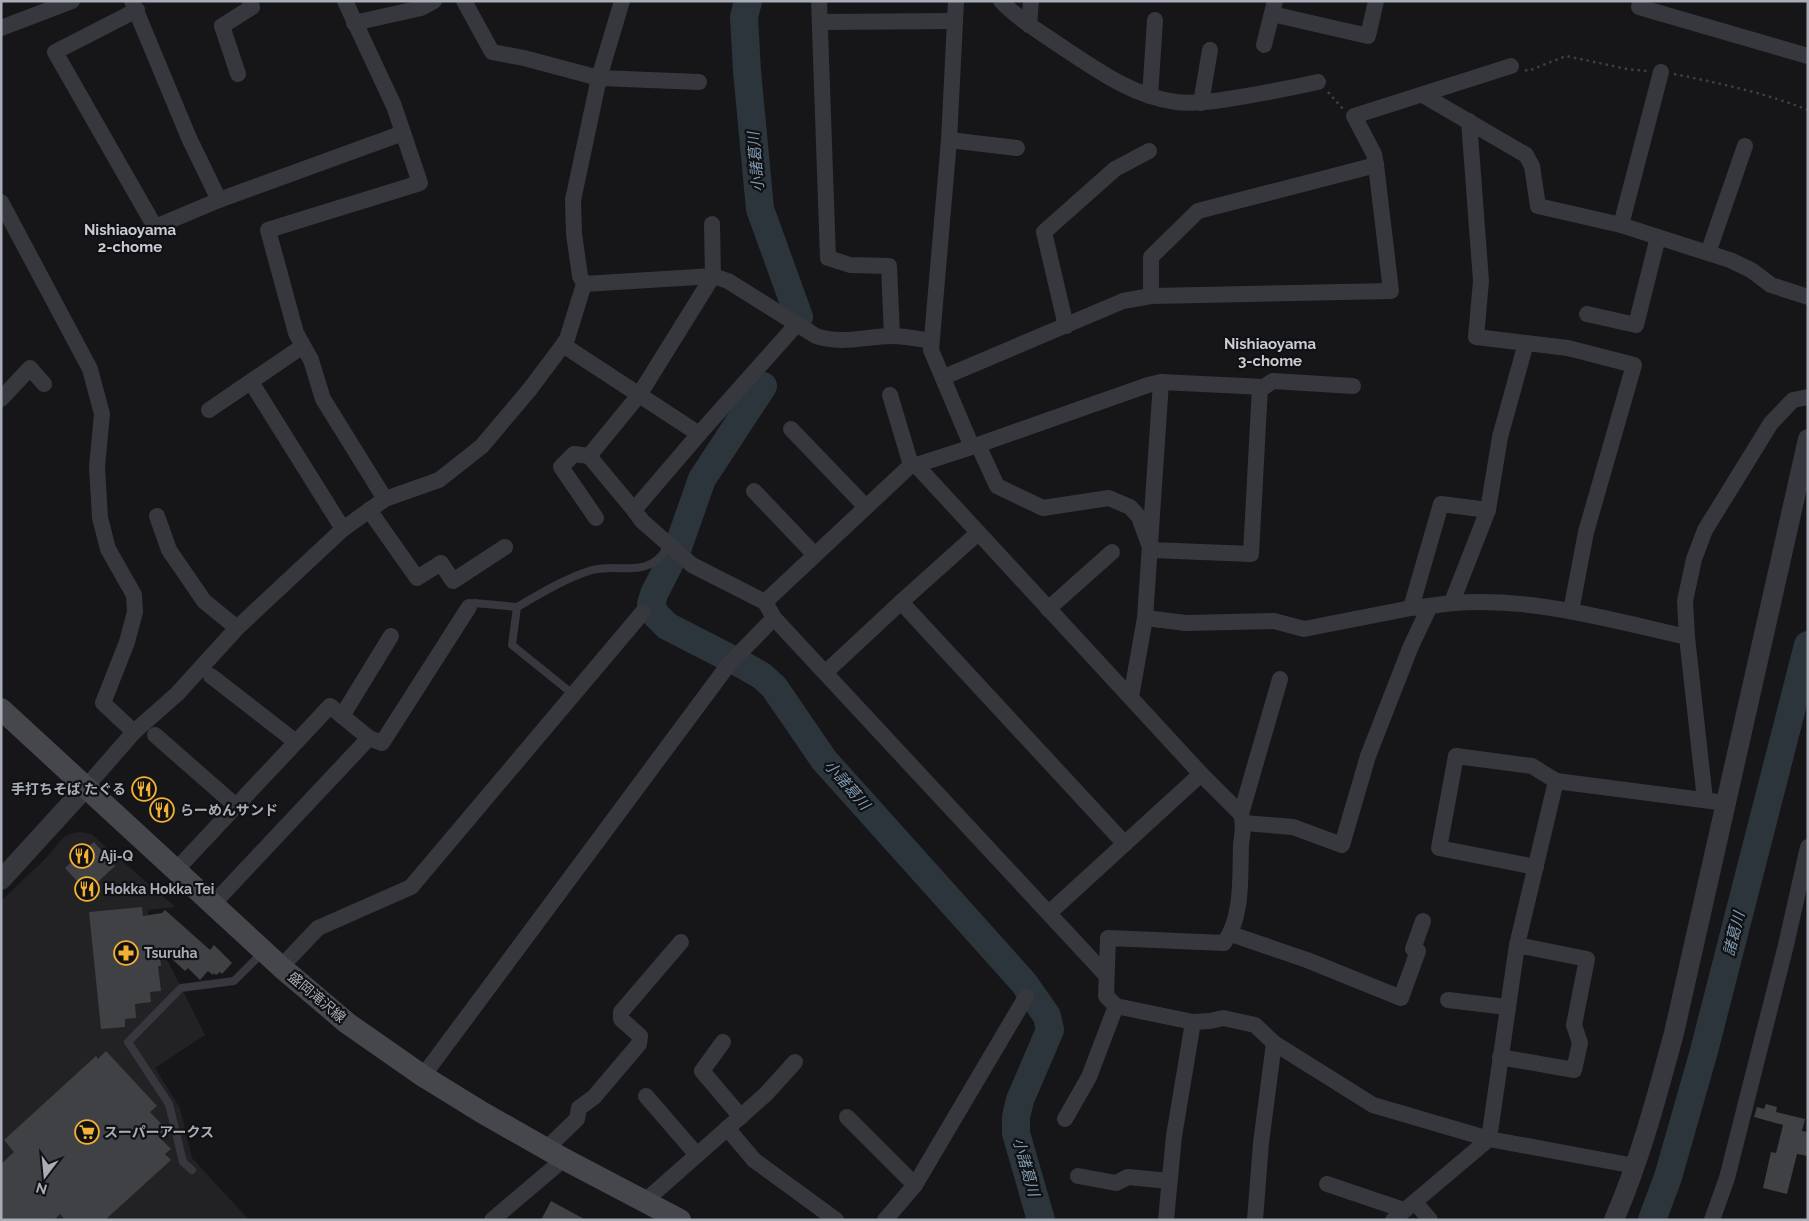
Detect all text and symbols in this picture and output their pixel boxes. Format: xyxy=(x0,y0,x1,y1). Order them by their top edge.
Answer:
water label: 小諸葛川 xyxy=(744,129,768,193)
district label: Nishiaoyama 2-chome xyxy=(84,221,176,256)
district label: Nishiaoyama 3-chome xyxy=(1224,335,1316,370)
water label: 小諸葛川 xyxy=(821,756,875,815)
restaurant icon: 手打ちそば たぐる xyxy=(131,776,157,802)
place label: 手打ちそば たぐる xyxy=(11,781,126,797)
restaurant icon: らーめんサンド xyxy=(149,797,175,823)
place label: らーめんサンド xyxy=(180,802,278,818)
restaurant icon: Aji-Q xyxy=(69,843,95,869)
place label: Aji-Q xyxy=(100,848,133,864)
restaurant icon: Hokka Hokka Tei xyxy=(74,876,100,902)
place label: Hokka Hokka Tei xyxy=(104,881,214,897)
water label: 諸葛川 xyxy=(1720,908,1749,958)
pharmacy icon: Tsuruha xyxy=(113,940,139,966)
place label: Tsuruha xyxy=(144,945,198,961)
street label: 盛岡滝沢線 xyxy=(285,968,349,1026)
supermarket icon: スーパーアークス xyxy=(74,1119,100,1145)
place label: スーパーアークス xyxy=(104,1124,214,1140)
water label: 小諸葛川 xyxy=(1009,1136,1043,1200)
north arrow xyxy=(20,1151,70,1201)
text: N xyxy=(34,1179,49,1198)

